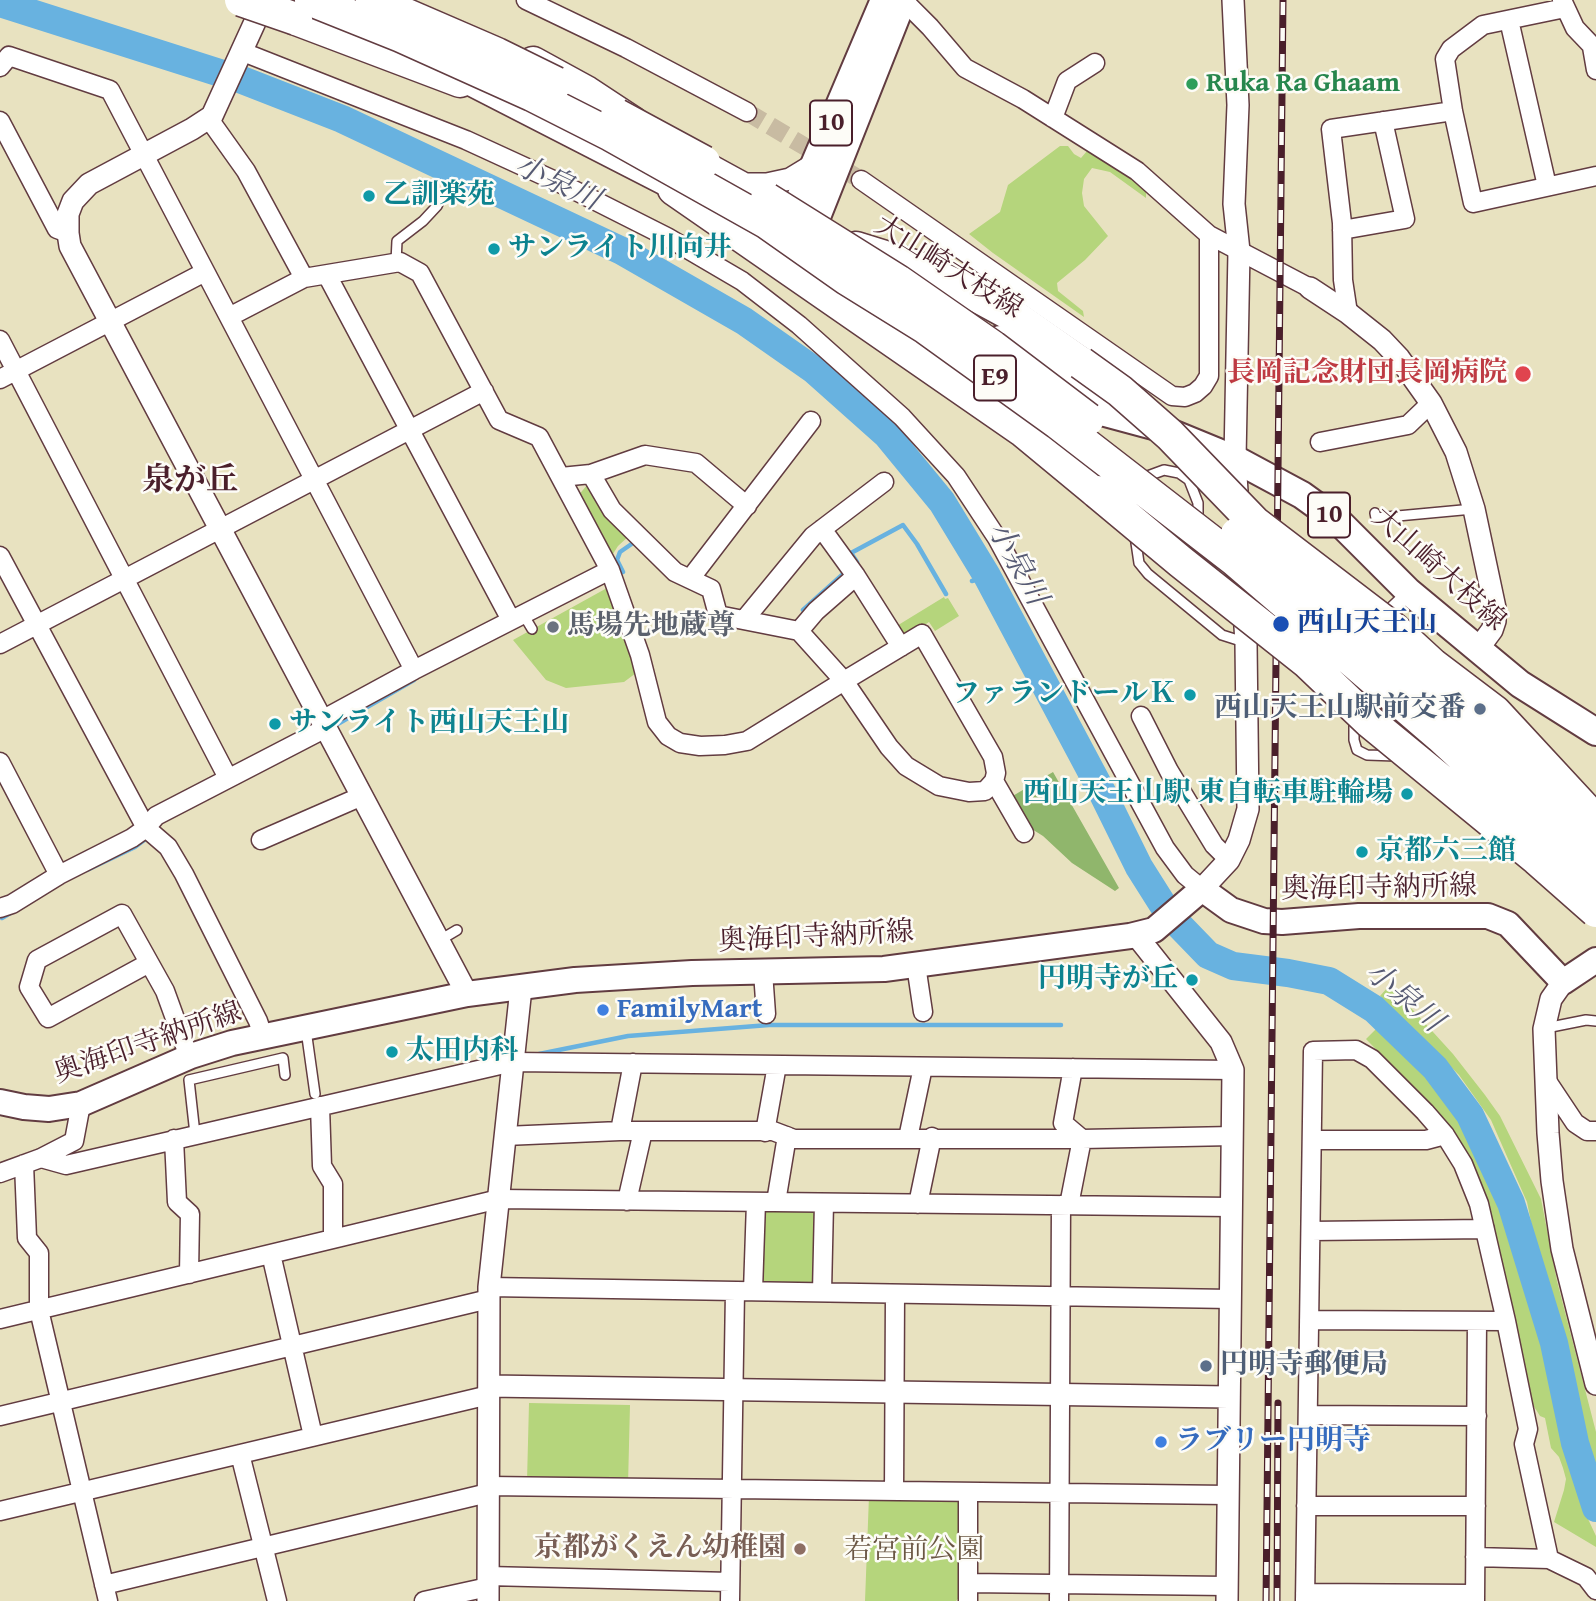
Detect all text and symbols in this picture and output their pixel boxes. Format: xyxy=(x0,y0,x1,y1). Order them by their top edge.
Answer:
place label: Ruka Ra Ghaam xyxy=(1206,67,1400,101)
marker: Ruka Ra Ghaam xyxy=(1184,76,1200,92)
road number: 10 xyxy=(810,100,852,146)
water label: 小泉川 xyxy=(509,149,605,219)
place label: 乙訓楽苑 xyxy=(383,179,495,213)
marker: 乙訓楽苑 xyxy=(361,188,377,204)
street label: 大山崎大枝線 xyxy=(868,209,1028,327)
place label: サンライト川向井 xyxy=(508,232,732,266)
marker: サンライト川向井 xyxy=(486,241,502,257)
road number: E9 xyxy=(974,356,1016,400)
place label: 長岡記念財団長岡病院 xyxy=(1227,357,1507,391)
marker: 長岡記念財団長岡病院 xyxy=(1513,364,1533,384)
district label: 泉が丘 xyxy=(142,463,238,501)
road number: 10 xyxy=(1308,492,1350,538)
street label: 大山崎大枝線 xyxy=(1364,501,1512,639)
water label: 小泉川 xyxy=(978,516,1054,612)
place label: 西山天王山 xyxy=(1297,607,1437,641)
place label: 馬場先地蔵尊 xyxy=(567,610,735,644)
marker: 西山天王山 xyxy=(1271,614,1291,634)
marker: 馬場先地蔵尊 xyxy=(545,619,561,635)
place label: ファランドールＫ xyxy=(952,678,1176,712)
marker: ファランドールＫ xyxy=(1182,687,1198,703)
place label: 西山天王山駅前交番 xyxy=(1214,692,1466,726)
marker: 西山天王山駅前交番 xyxy=(1472,701,1488,717)
place label: サンライト西山天王山 xyxy=(289,707,569,741)
marker: サンライト西山天王山 xyxy=(267,716,283,732)
place label: 西山天王山駅 東自転車駐輪場 xyxy=(1023,777,1393,811)
marker: 西山天王山駅 東自転車駐輪場 xyxy=(1399,786,1415,802)
place label: 京都六三館 xyxy=(1376,835,1516,869)
marker: 京都六三館 xyxy=(1354,844,1370,860)
street label: 奥海印寺納所線 xyxy=(1281,870,1477,908)
street label: 奥海印寺納所線 xyxy=(717,916,915,960)
water label: 小泉川 xyxy=(1357,955,1449,1041)
place label: 円明寺が丘 xyxy=(1038,963,1178,997)
marker: 円明寺が丘 xyxy=(1184,972,1200,988)
place label: FamilyMart xyxy=(617,993,762,1027)
street label: 奥海印寺納所線 xyxy=(50,996,246,1092)
marker: FamilyMart xyxy=(595,1002,611,1018)
place label: 太田内科 xyxy=(406,1035,518,1069)
marker: 太田内科 xyxy=(384,1044,400,1060)
place label: 円明寺郵便局 xyxy=(1220,1349,1388,1383)
marker: 円明寺郵便局 xyxy=(1198,1358,1214,1374)
place label: ラブリー円明寺 xyxy=(1175,1425,1371,1459)
marker: ラブリー円明寺 xyxy=(1153,1434,1169,1450)
place label: 京都がくえん幼稚園 xyxy=(534,1532,786,1566)
park label: 若宮前公園 xyxy=(844,1534,984,1568)
marker: 京都がくえん幼稚園 xyxy=(792,1541,808,1557)

